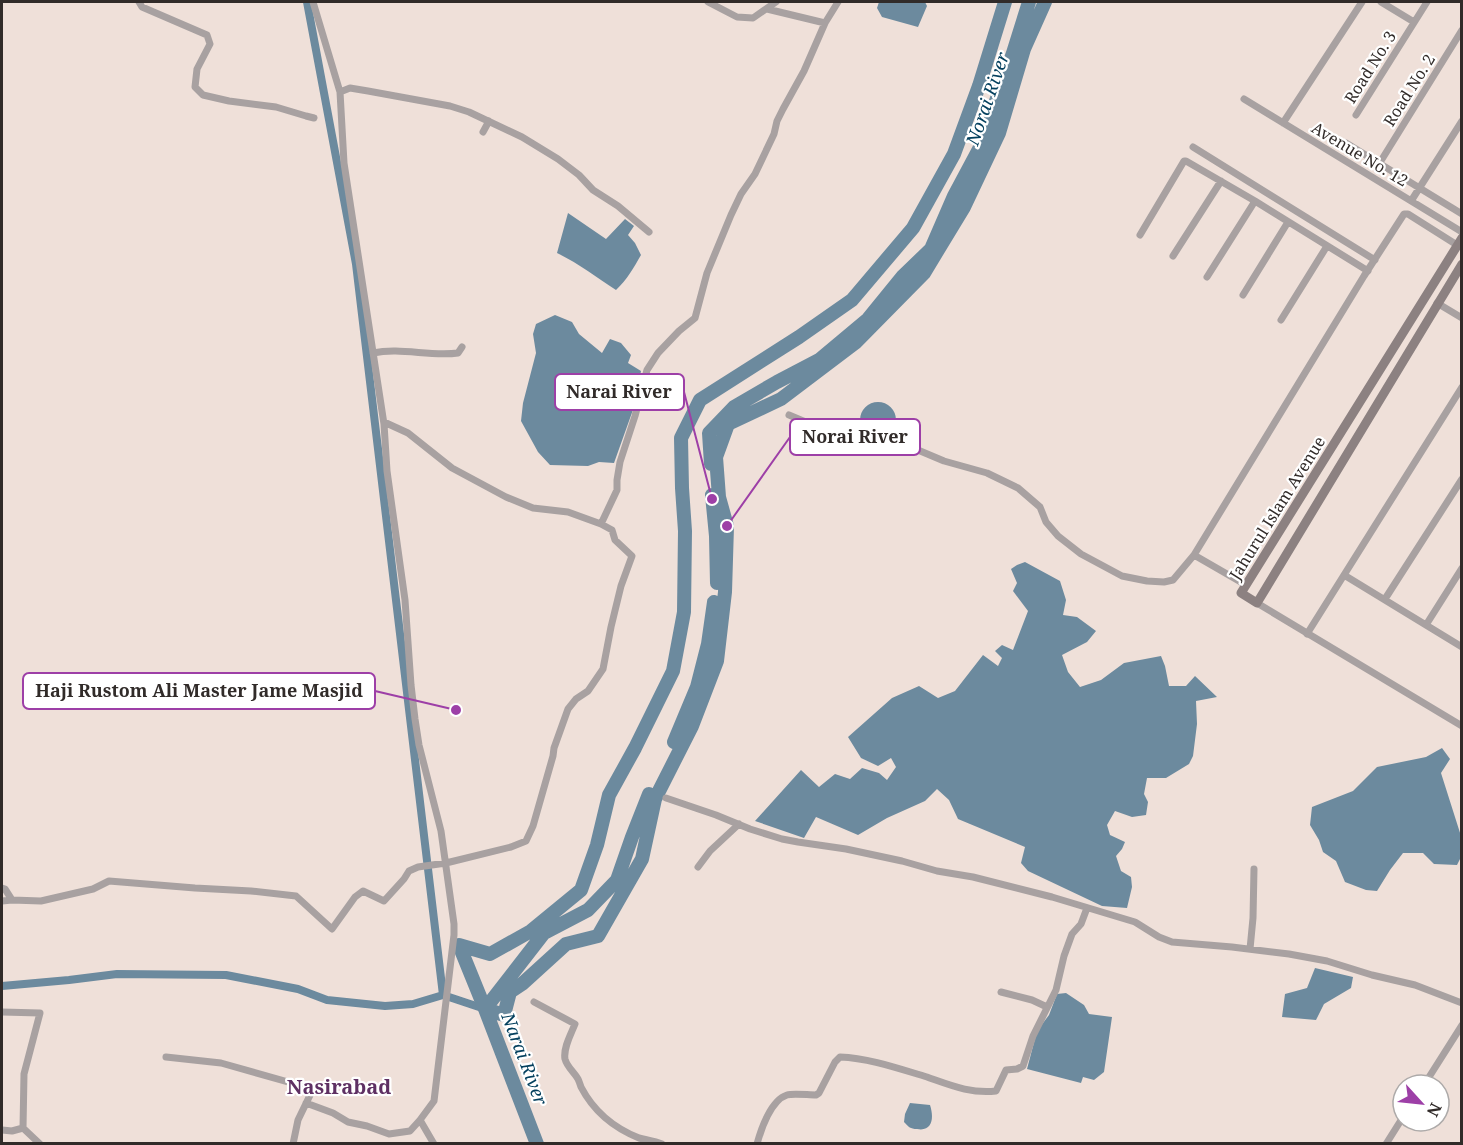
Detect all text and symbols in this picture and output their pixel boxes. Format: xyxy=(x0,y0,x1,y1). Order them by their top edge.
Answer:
street label: Road No. 3 xyxy=(1339,27,1401,107)
water label: Norai River xyxy=(960,48,1014,149)
street label: Road No. 2 xyxy=(1378,50,1440,130)
street label: Avenue No. 12 xyxy=(1308,117,1412,191)
callout: Narai River xyxy=(555,374,684,410)
text: Narai River xyxy=(566,379,672,403)
callout: Norai River xyxy=(790,419,920,455)
text: Norai River xyxy=(802,424,909,448)
street label: Jahurul Islam Avenue xyxy=(1223,432,1330,585)
callout: Haji Rustom Ali Master Jame Masjid xyxy=(23,673,375,709)
text: Haji Rustom Ali Master Jame Masjid xyxy=(35,678,363,702)
water label: Narai River xyxy=(496,1008,554,1109)
district label: Nasirabad xyxy=(287,1073,391,1100)
north arrow xyxy=(1391,1073,1451,1133)
text: N xyxy=(1422,1099,1447,1121)

